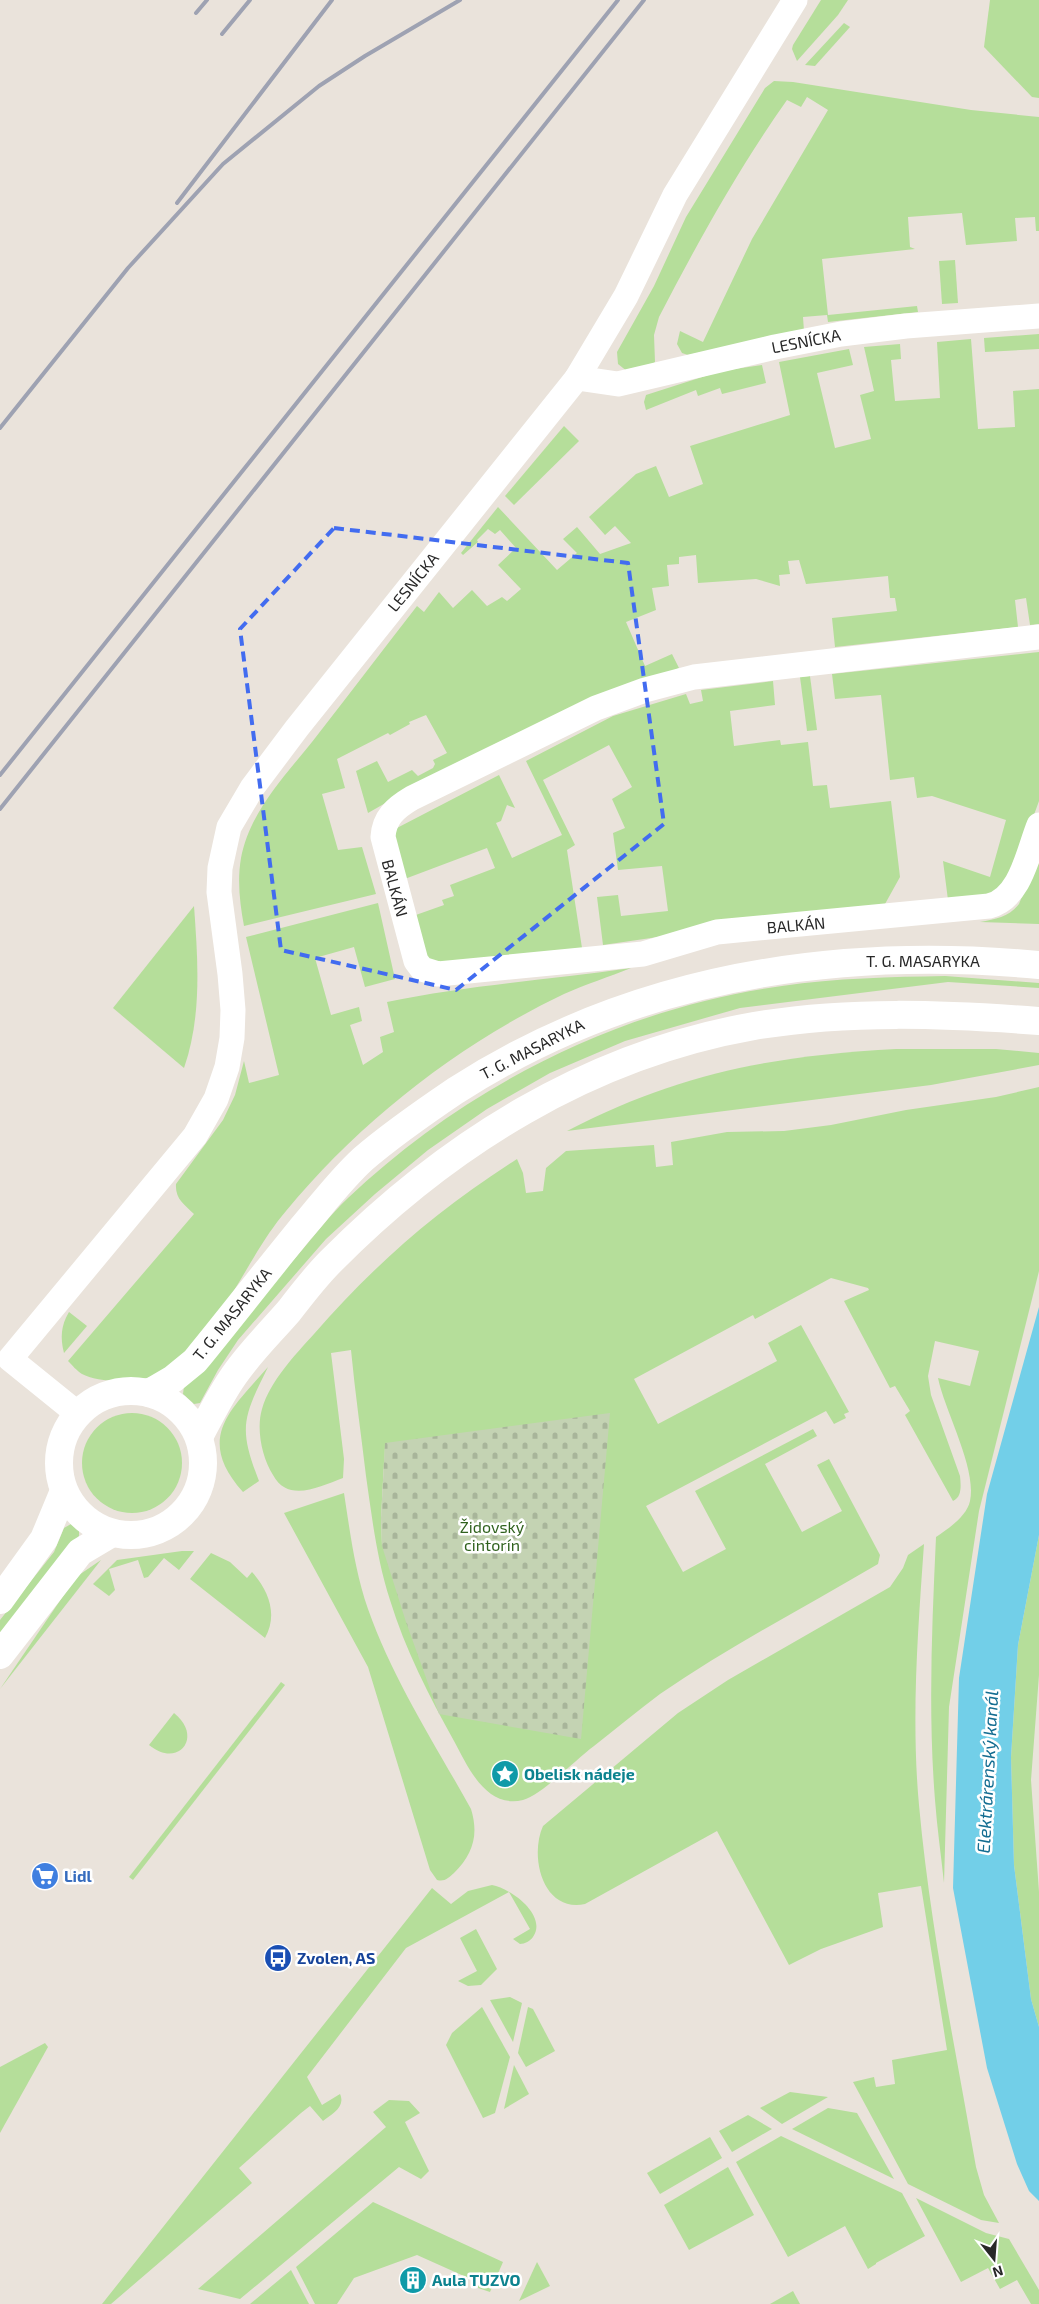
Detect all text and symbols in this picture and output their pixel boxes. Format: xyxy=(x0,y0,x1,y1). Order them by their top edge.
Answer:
street label: LESNÍCKA xyxy=(770,324,842,357)
street label: LESNÍCKA xyxy=(383,548,442,615)
street label: BALKÁN xyxy=(379,857,412,919)
street label: BALKÁN xyxy=(766,912,826,937)
street label: T. G. MASARYKA xyxy=(866,951,980,970)
street label: T. G. MASARYKA xyxy=(477,1014,587,1083)
street label: T. G. MASARYKA xyxy=(188,1263,275,1364)
park label: Židovský cintorín xyxy=(460,1517,525,1554)
water label: Elektrárenský kanál xyxy=(972,1690,1002,1854)
place icon: Obelisk nádeje xyxy=(490,1759,520,1789)
place label: Obelisk nádeje xyxy=(524,1764,635,1783)
supermarket icon: Lidl xyxy=(30,1861,60,1891)
place label: Lidl xyxy=(64,1866,93,1885)
bus stop icon: Zvolen, AS xyxy=(263,1943,293,1973)
place label: Zvolen, AS xyxy=(297,1948,375,1967)
north arrow xyxy=(969,2234,1019,2284)
text: N xyxy=(991,2262,1005,2282)
building icon: Aula TUZVO xyxy=(398,2265,428,2295)
place label: Aula TUZVO xyxy=(432,2270,521,2289)

